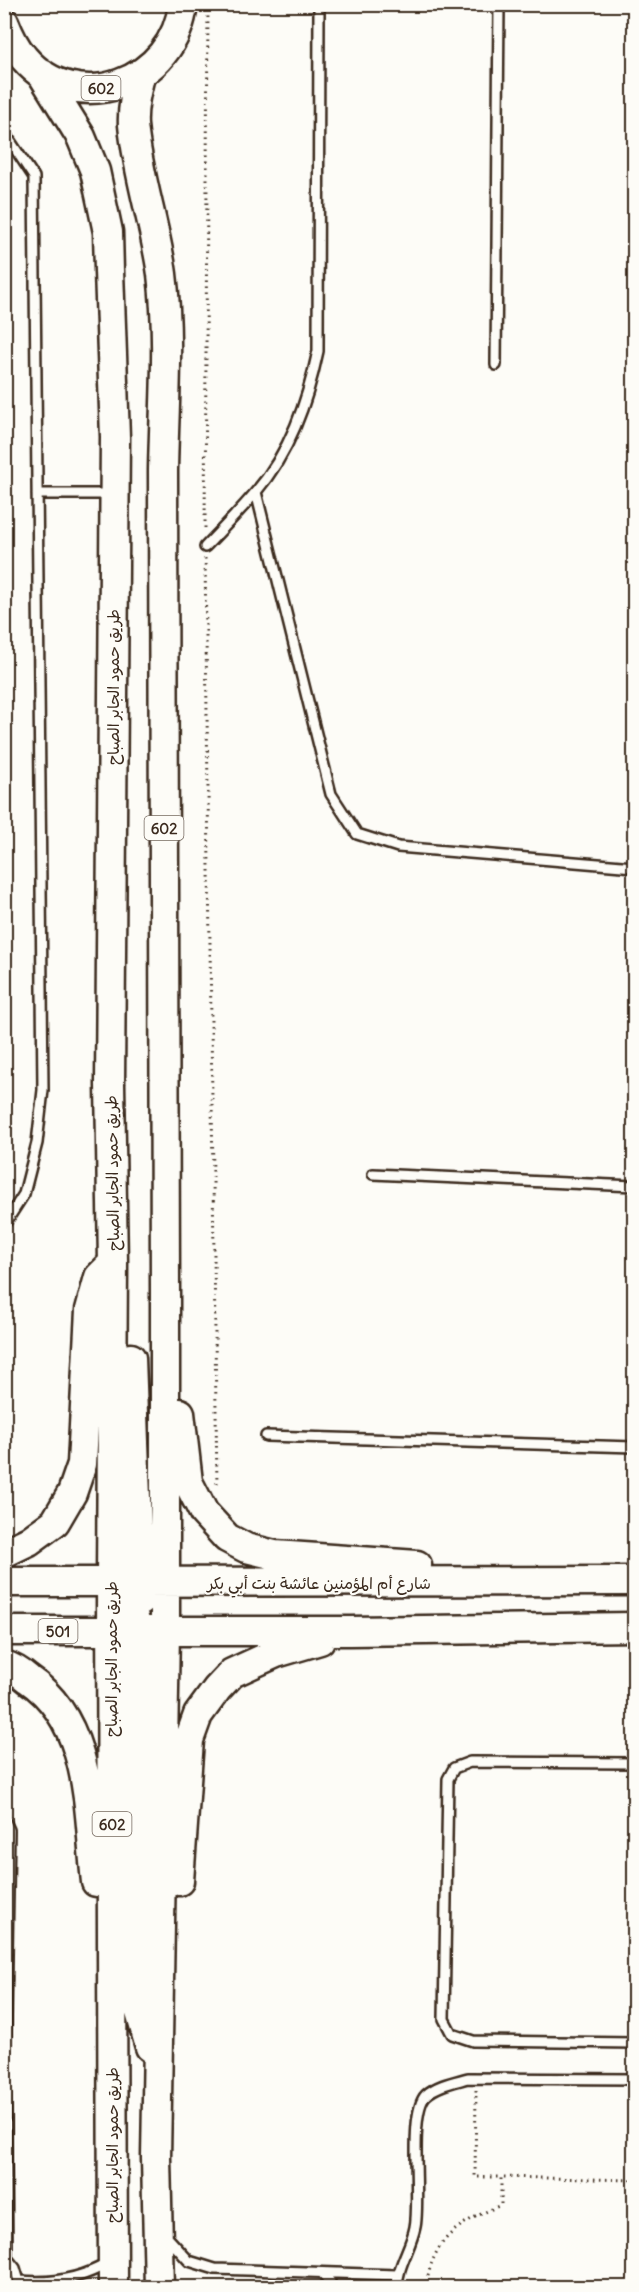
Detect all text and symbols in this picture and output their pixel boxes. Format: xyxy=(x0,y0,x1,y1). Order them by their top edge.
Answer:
road number: 602 xyxy=(82,76,120,100)
street label: طريق حمود الجابر الصباح xyxy=(103,609,124,765)
road number: 602 xyxy=(144,816,184,840)
street label: طريق حمود الجابر الصباح xyxy=(101,1095,124,1251)
street label: شارع أم المؤمنين عائشة بنت أبي بكر xyxy=(205,1573,431,1598)
street label: طريق حمود الجابر الصباح xyxy=(101,1581,122,1737)
road number: 501 xyxy=(38,1619,78,1643)
road number: 602 xyxy=(92,1812,132,1836)
street label: طريق حمود الجابر الصباح xyxy=(102,2067,123,2223)

